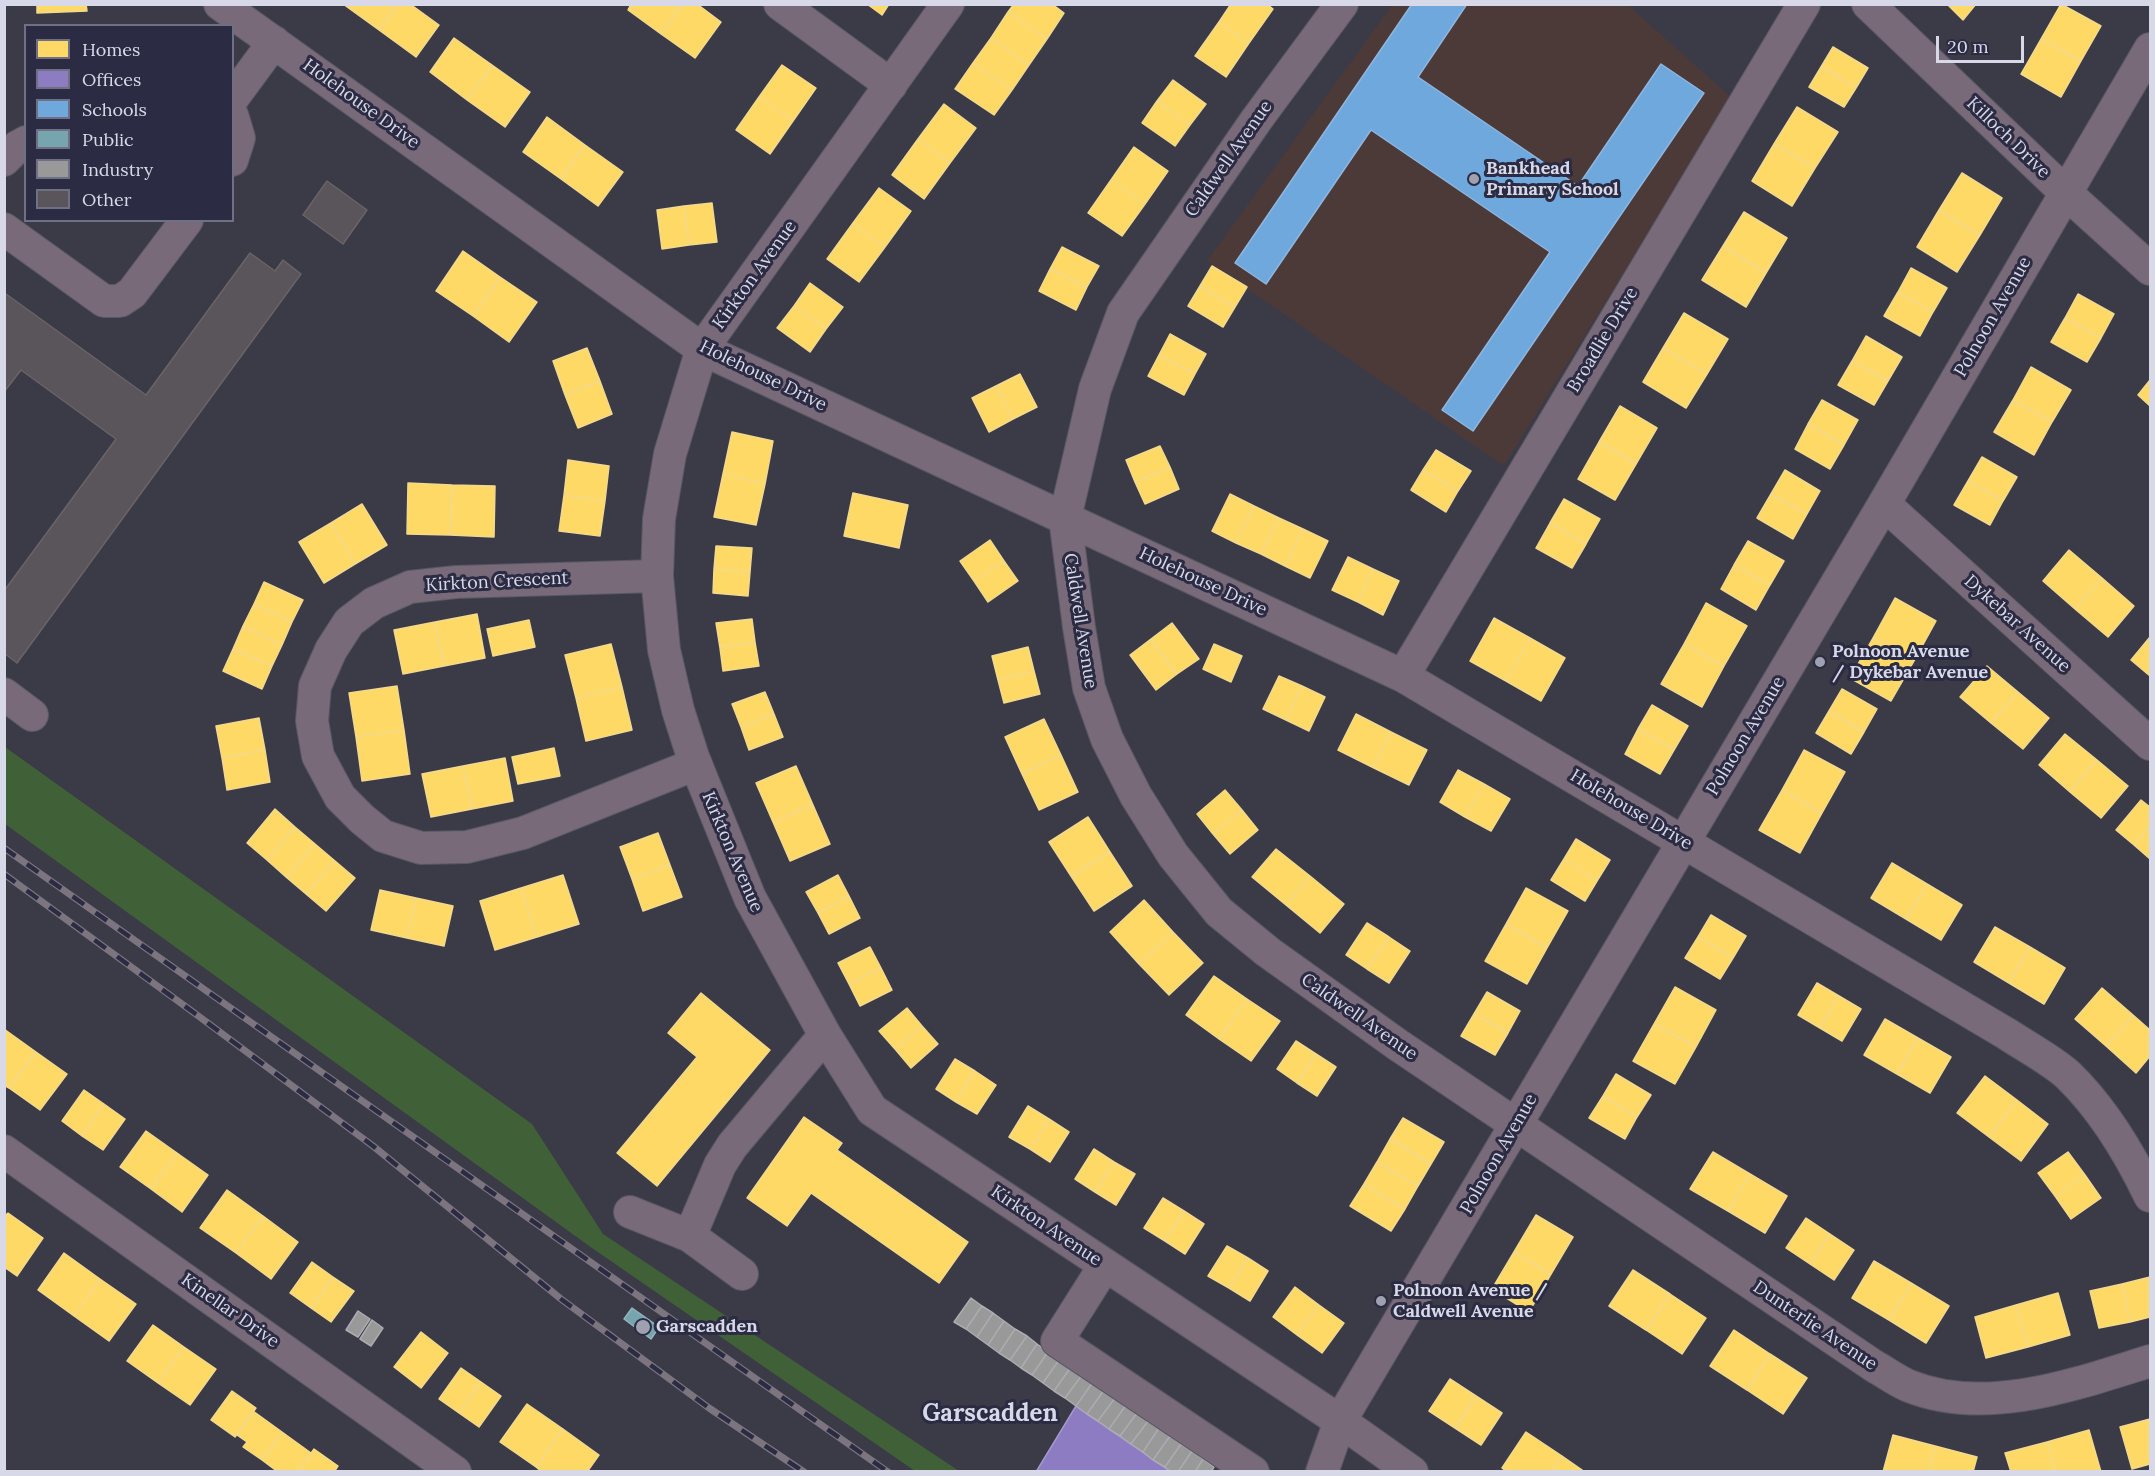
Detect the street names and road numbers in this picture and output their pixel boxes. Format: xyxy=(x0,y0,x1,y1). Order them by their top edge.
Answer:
street label: Holehouse Drive xyxy=(299,54,423,154)
street label: Killoch Drive xyxy=(1962,93,2054,183)
street label: Caldwell Avenue xyxy=(1181,97,1277,221)
street label: Kirkton Avenue xyxy=(708,216,802,334)
street label: Polnoon Avenue xyxy=(1950,253,2036,381)
street label: Broadlie Drive xyxy=(1563,284,1643,396)
street label: Holehouse Drive xyxy=(696,336,830,416)
street label: Holehouse Drive xyxy=(1136,543,1270,621)
street label: Caldwell Avenue xyxy=(1059,552,1101,690)
street label: Kirkton Crescent xyxy=(425,567,569,597)
street label: Dykebar Avenue xyxy=(1959,571,2075,677)
street label: Polnoon Avenue xyxy=(1702,673,1790,799)
street label: Holehouse Drive xyxy=(1566,765,1696,855)
street label: Kirkton Avenue xyxy=(697,788,767,916)
street label: Caldwell Avenue xyxy=(1297,969,1421,1065)
street label: Polnoon Avenue xyxy=(1456,1090,1542,1218)
street label: Kirkton Avenue xyxy=(986,1181,1106,1271)
street label: Kinellar Drive xyxy=(177,1269,283,1353)
street label: Dunterlie Avenue xyxy=(1749,1277,1881,1375)

